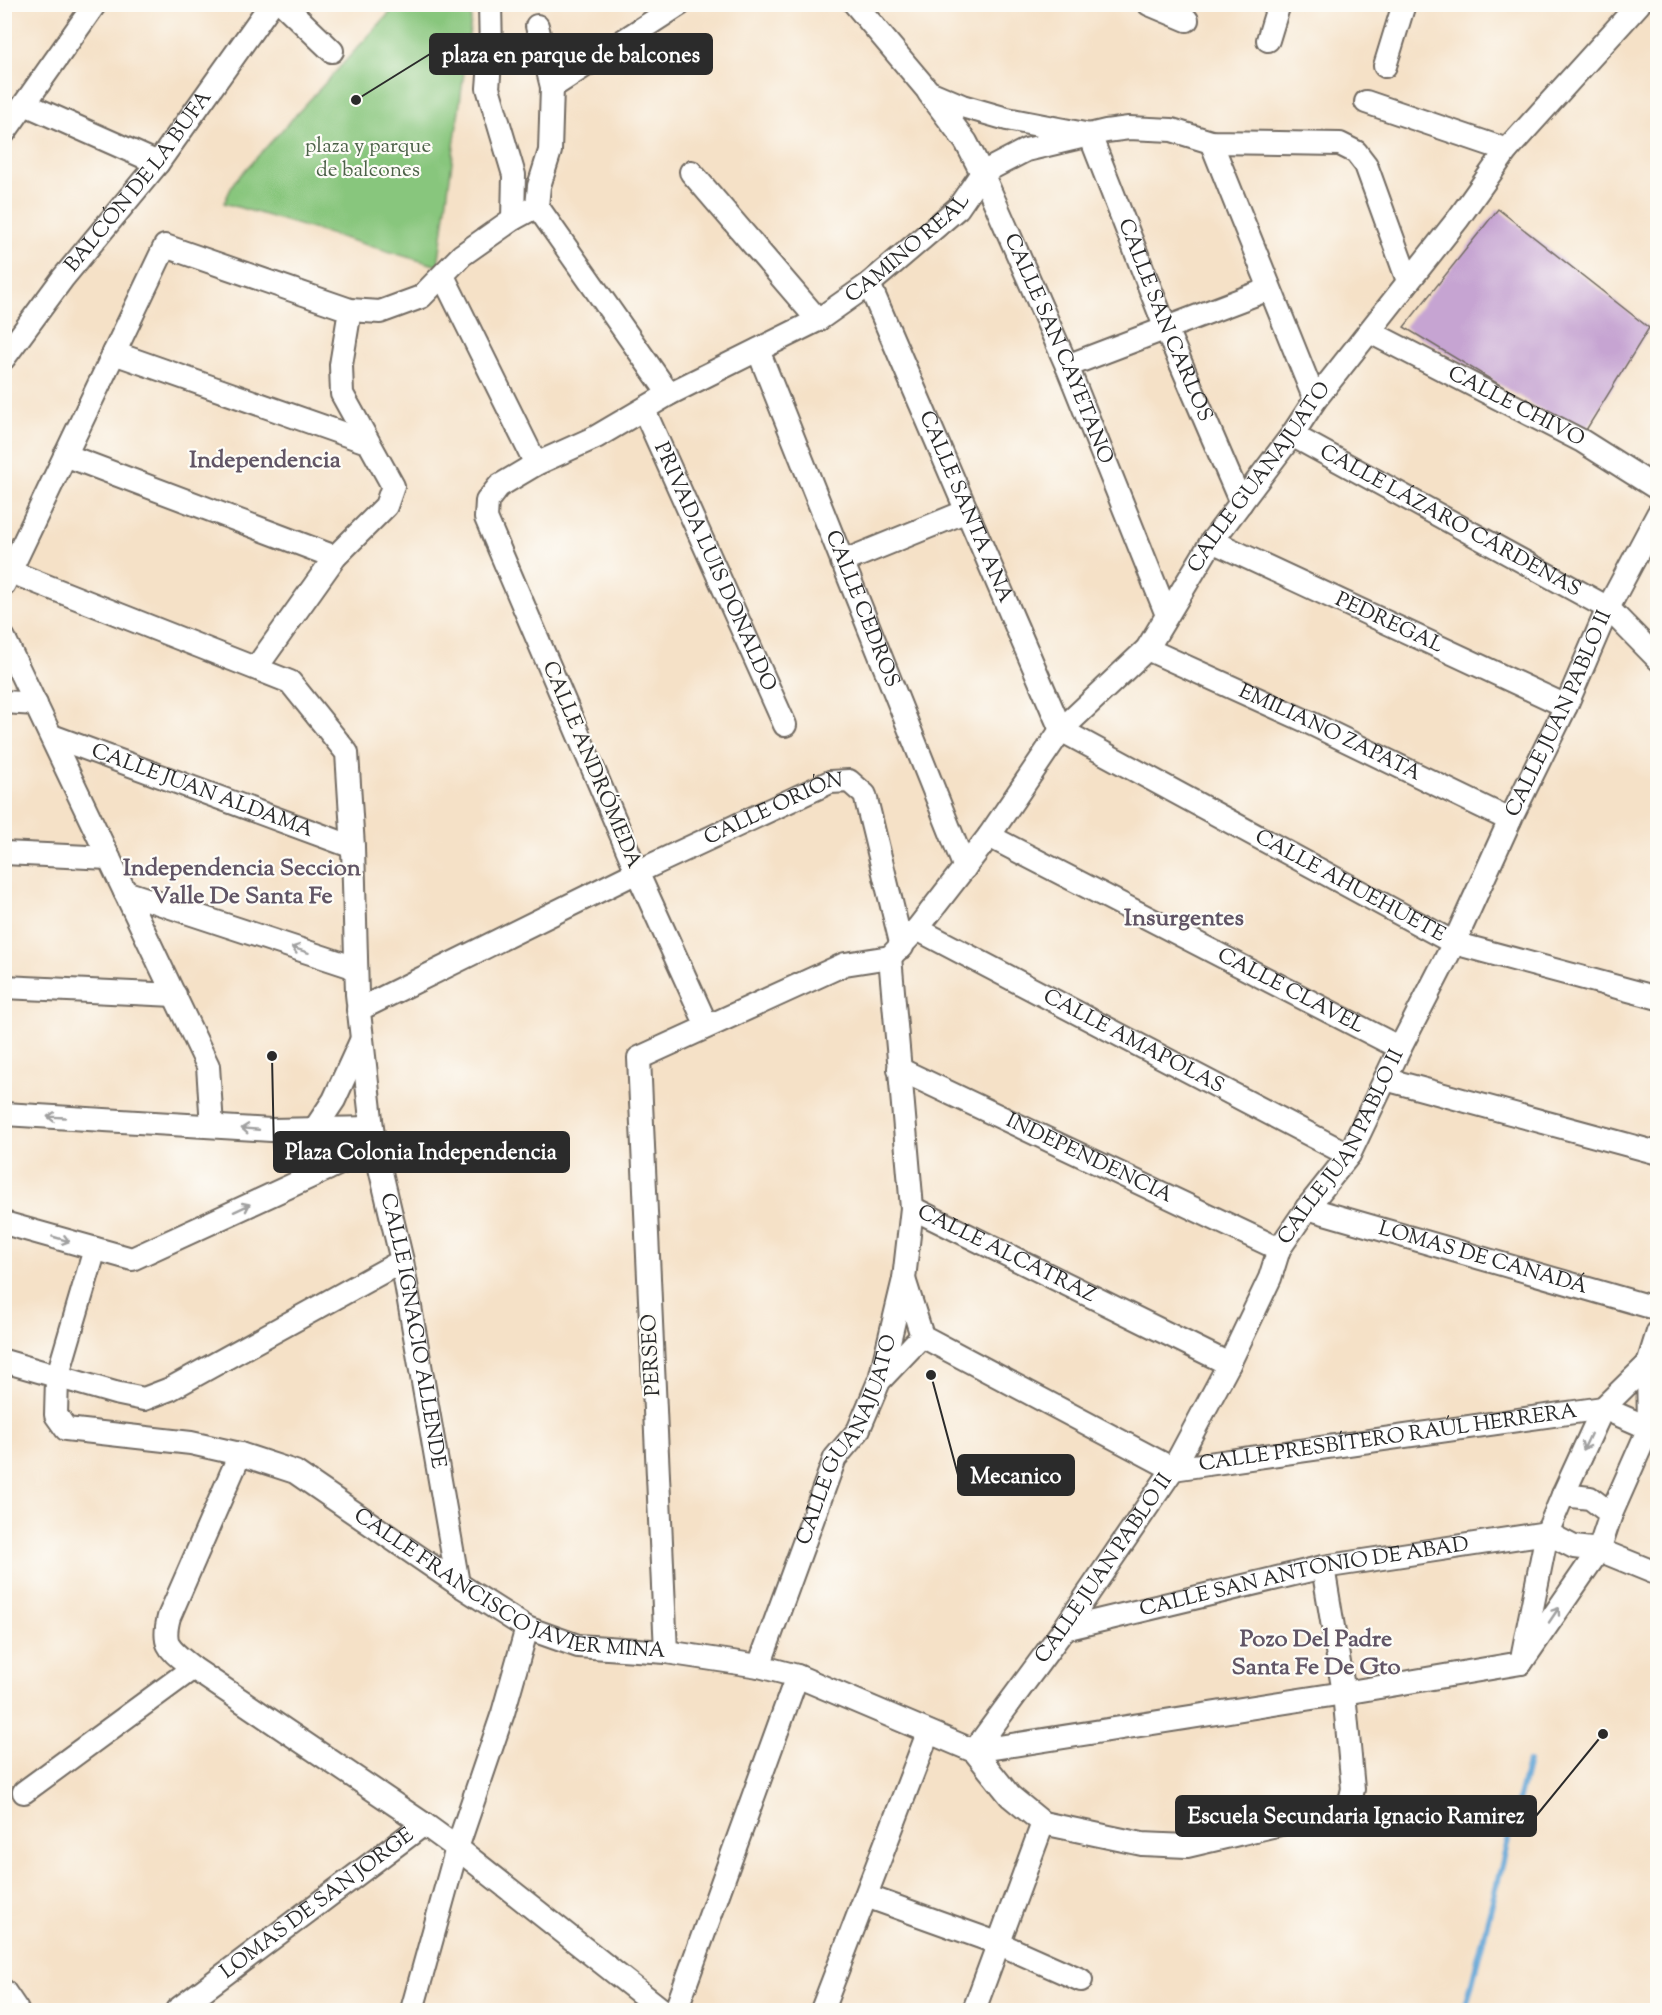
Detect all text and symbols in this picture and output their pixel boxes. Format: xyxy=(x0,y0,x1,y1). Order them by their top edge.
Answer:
callout: plaza en parque de balcones xyxy=(430,34,712,74)
text: plaza en parque de balcones xyxy=(442,41,701,73)
street label: BALCÓN DE LA BUFA xyxy=(58,85,220,279)
park label: plaza y parque de balcones xyxy=(305,132,431,186)
street label: CAMINO REAL xyxy=(839,188,978,311)
street label: CALLE SAN CARLOS xyxy=(1109,214,1219,427)
street label: CALLE SAN CAYETANO xyxy=(996,229,1120,469)
street label: CALLE CHIVO xyxy=(1442,359,1590,455)
street label: CALLE GUANAJUATO xyxy=(1181,376,1338,579)
street label: CALLE SANTA ANA xyxy=(910,406,1020,608)
street label: PRIVADA LUIS DONALDO xyxy=(645,438,783,696)
street label: CALLE LÁZARO CÁRDENAS xyxy=(1314,438,1586,605)
district label: Independencia xyxy=(189,444,342,478)
street label: CALLE CEDROS xyxy=(817,526,906,692)
street label: PEDREGAL xyxy=(1330,585,1448,662)
street label: CALLE JUAN PABLO II xyxy=(1499,606,1620,822)
street label: CALLE ANDRÓMEDA xyxy=(534,657,648,873)
street label: EMILIANO ZAPATA xyxy=(1233,677,1426,789)
street label: CALLE JUAN ALDAMA xyxy=(87,737,317,846)
street label: CALLE ORIÓN xyxy=(699,766,844,854)
street label: CALLE AHUEHUETE xyxy=(1249,823,1451,951)
district label: Independencia Seccion Valle De Santa Fe xyxy=(123,852,362,914)
district label: Insurgentes xyxy=(1124,902,1244,936)
street label: CALLE CLAVEL xyxy=(1212,941,1369,1042)
one-way arrow xyxy=(291,944,310,955)
street label: CALLE AMAPOLAS xyxy=(1037,982,1229,1102)
street label: CALLE JUAN PABLO II xyxy=(1271,1044,1412,1251)
street label: INDEPENDENCIA xyxy=(1000,1107,1177,1211)
one-way arrow xyxy=(46,1111,66,1122)
one-way arrow xyxy=(241,1123,261,1134)
callout: Plaza Colonia Independencia xyxy=(274,1132,569,1172)
text: Plaza Colonia Independencia xyxy=(285,1138,558,1170)
street label: CALLE IGNACIO ALLENDE xyxy=(371,1190,453,1471)
street label: CALLE ALCATRAZ xyxy=(912,1198,1101,1311)
one-way arrow xyxy=(232,1202,250,1213)
street label: LOMAS DE CANADÁ xyxy=(1375,1214,1591,1303)
one-way arrow xyxy=(51,1234,70,1245)
street label: PERSEO xyxy=(635,1313,669,1397)
street label: CALLE GUANAJUATO xyxy=(789,1332,905,1549)
street label: CALLE PRESBÍTERO RAÚL HERRERA xyxy=(1197,1397,1579,1480)
one-way arrow xyxy=(1581,1433,1593,1451)
callout: Mecanico xyxy=(958,1455,1074,1495)
text: Mecanico xyxy=(970,1462,1062,1494)
street label: CALLE JUAN PABLO II xyxy=(1028,1468,1181,1670)
street label: CALLE FRANCISCO JAVIER MINA xyxy=(347,1501,667,1667)
street label: CALLE SAN ANTONIO DE ABAD xyxy=(1137,1530,1471,1625)
one-way arrow xyxy=(1548,1607,1560,1623)
district label: Pozo Del Padre Santa Fe De Gto xyxy=(1231,1623,1401,1685)
callout: Escuela Secundaria Ignacio Ramirez xyxy=(1176,1796,1536,1836)
text: Escuela Secundaria Ignacio Ramirez xyxy=(1188,1802,1525,1834)
street label: LOMAS DE SAN JORGE xyxy=(214,1821,421,1987)

